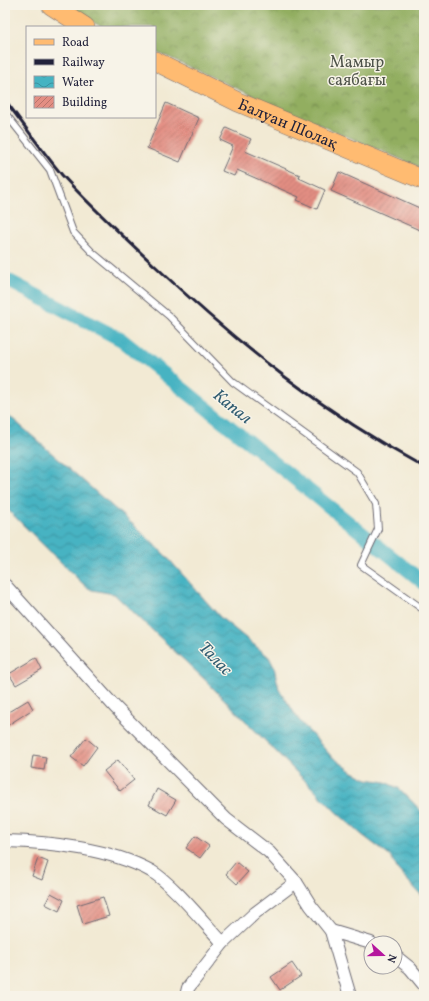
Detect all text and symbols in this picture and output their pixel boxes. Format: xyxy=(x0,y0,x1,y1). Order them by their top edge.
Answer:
legend xyxy=(26,26,156,118)
text: Road xyxy=(62,35,89,51)
park label: Мамыр саябағы xyxy=(328,52,386,92)
text: Railway xyxy=(62,55,105,71)
text: Water xyxy=(62,75,94,91)
street label: Балуан Шолақ xyxy=(234,94,341,156)
text: Building xyxy=(62,95,107,111)
water label: Капал xyxy=(208,384,256,430)
water label: Талас xyxy=(193,637,237,682)
north arrow xyxy=(363,935,403,975)
text: N xyxy=(383,952,399,964)

